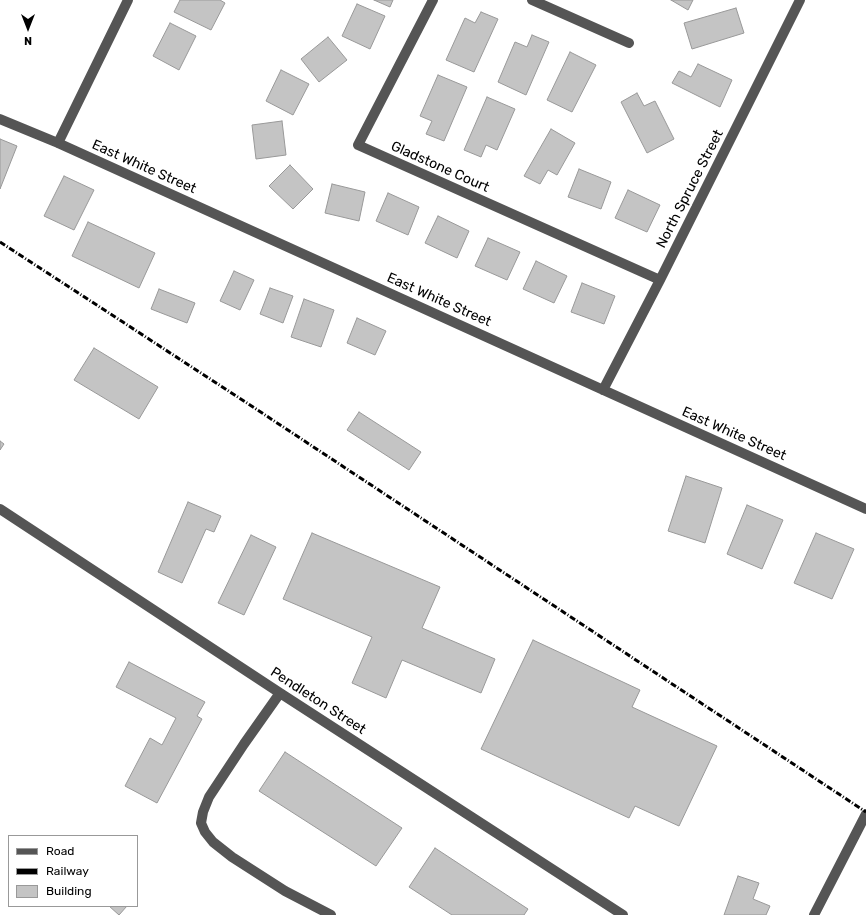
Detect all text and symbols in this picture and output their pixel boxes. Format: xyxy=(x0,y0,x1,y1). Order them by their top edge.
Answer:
north arrow xyxy=(8,8,48,48)
text: N xyxy=(24,34,32,47)
street label: North Spruce Street xyxy=(653,127,727,251)
street label: East White Street xyxy=(89,136,199,198)
street label: Gladstone Court xyxy=(388,138,492,196)
street label: East White Street xyxy=(384,269,494,331)
street label: East White Street xyxy=(679,403,789,465)
street label: Pendleton Street xyxy=(267,664,369,738)
legend xyxy=(8,835,138,907)
text: Road xyxy=(46,844,74,858)
text: Railway xyxy=(46,864,89,878)
text: Building xyxy=(46,884,92,898)

